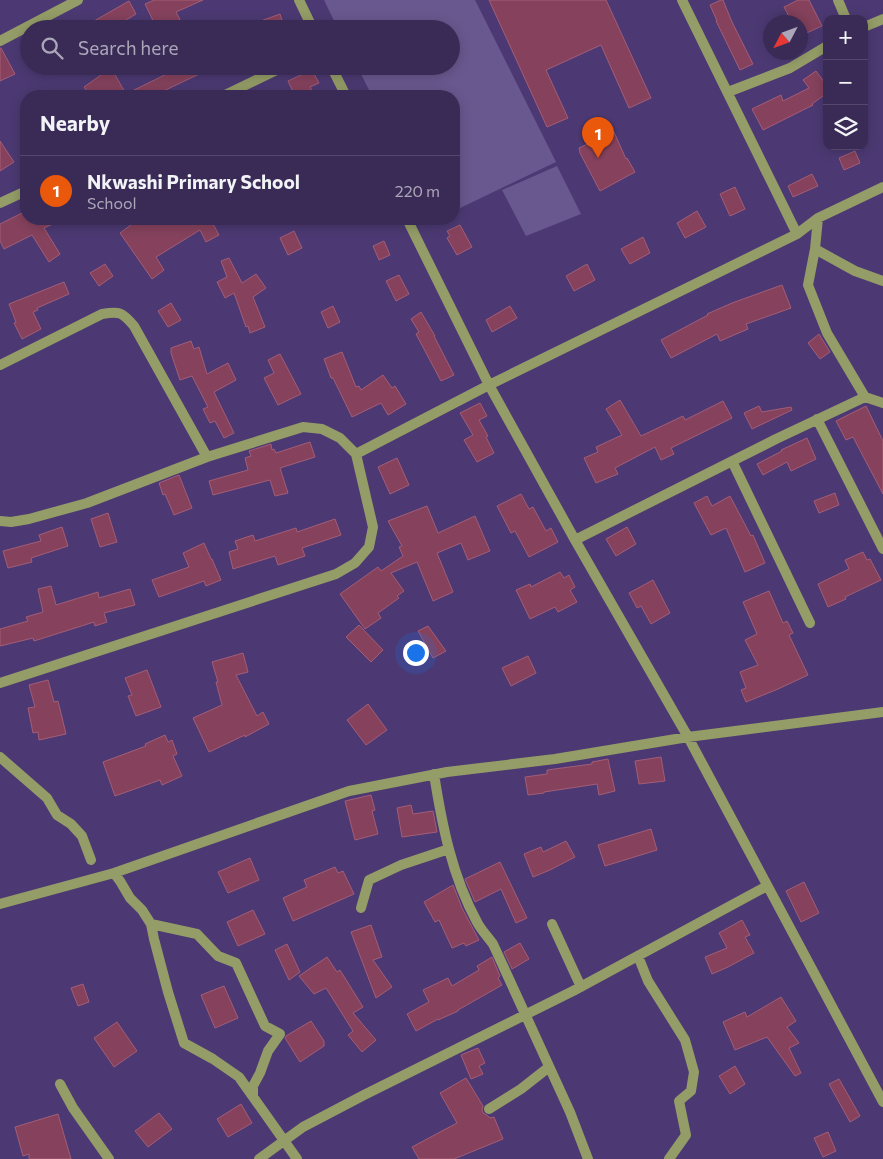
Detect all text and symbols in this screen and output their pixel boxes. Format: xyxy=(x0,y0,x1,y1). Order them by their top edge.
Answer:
north arrow xyxy=(763,15,808,60)
map controls xyxy=(823,15,868,150)
button: + xyxy=(823,15,868,60)
search box xyxy=(20,20,460,75)
icon: search xyxy=(38,34,66,62)
text: Search here xyxy=(78,36,178,59)
button: − xyxy=(823,60,868,105)
button: layers xyxy=(823,105,868,150)
text: Nearby xyxy=(40,110,110,135)
pin: 1 xyxy=(582,117,614,158)
text: Nkwashi Primary School xyxy=(87,170,300,193)
text: 1 xyxy=(52,181,60,200)
text: 220 m xyxy=(395,181,440,200)
text: School xyxy=(87,193,137,212)
your location xyxy=(403,640,429,666)

